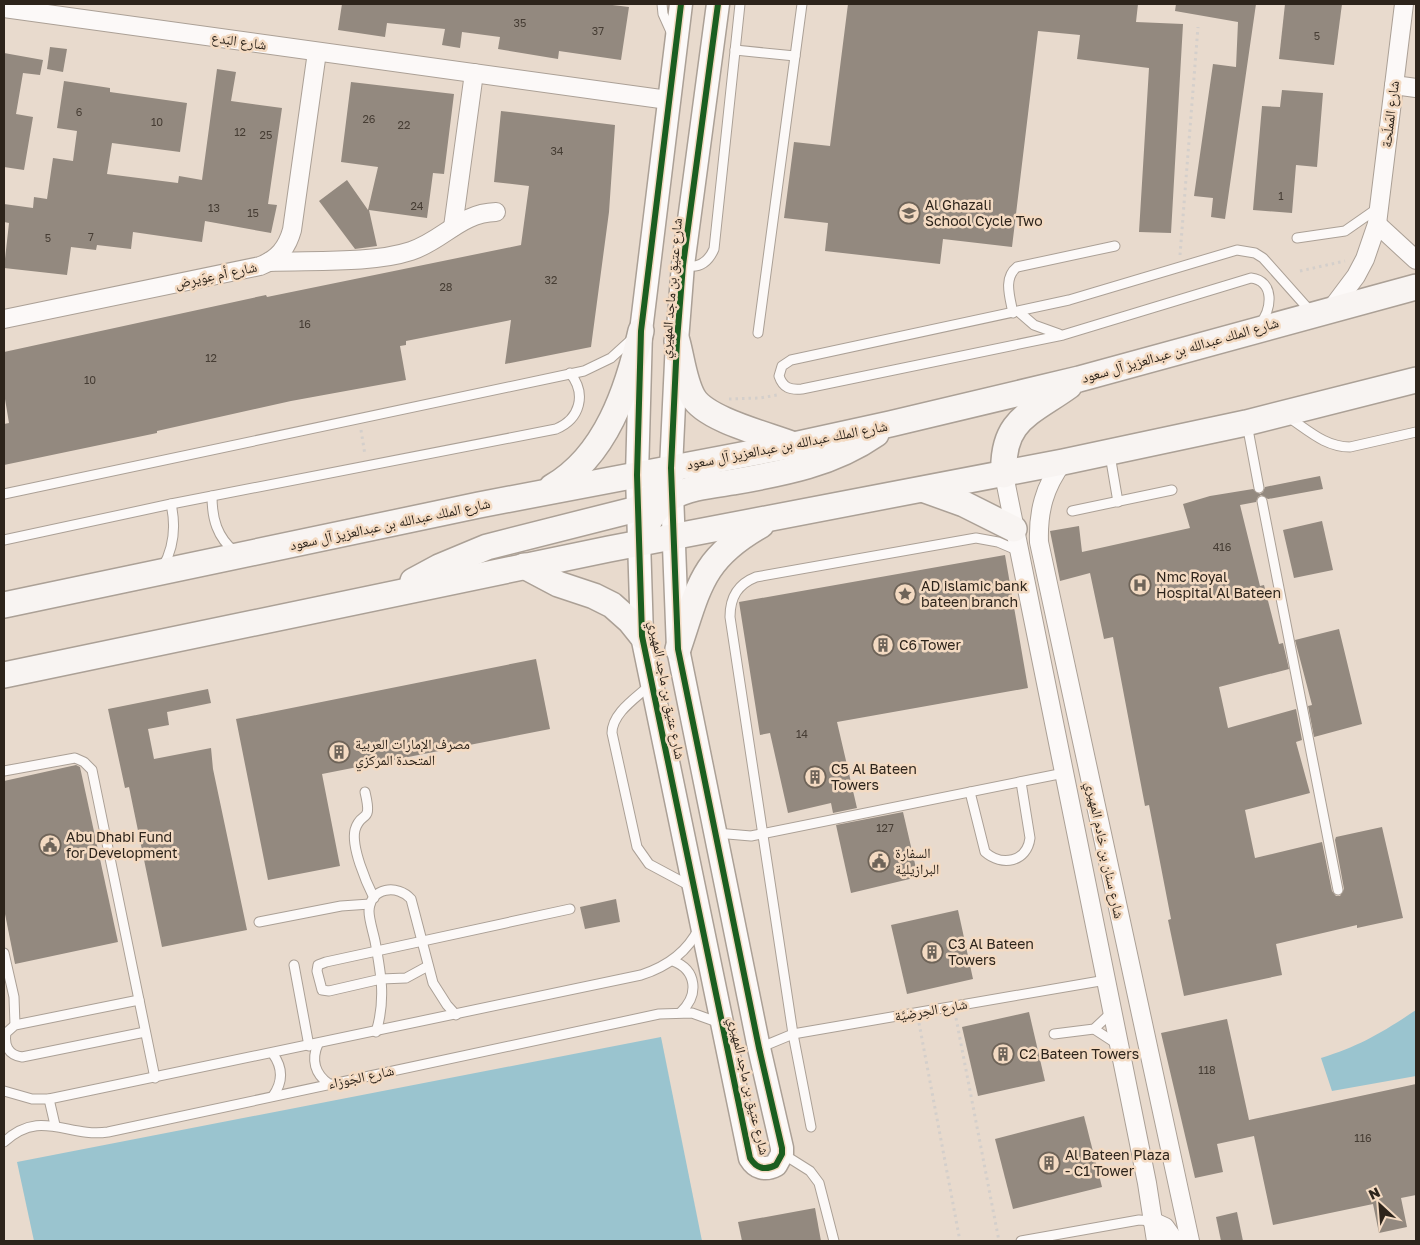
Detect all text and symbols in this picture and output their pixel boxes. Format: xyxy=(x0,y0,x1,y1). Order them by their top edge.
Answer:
house number: 35 xyxy=(514,16,526,29)
house number: 37 xyxy=(592,24,604,37)
street label: شارع البَدع xyxy=(210,28,268,55)
house number: 5 xyxy=(1314,29,1320,42)
street label: شارع المَملَحة xyxy=(1377,80,1404,149)
house number: 6 xyxy=(76,105,83,118)
house number: 26 xyxy=(362,112,376,125)
house number: 10 xyxy=(151,115,163,128)
house number: 22 xyxy=(398,118,410,131)
house number: 12 xyxy=(234,125,246,138)
house number: 25 xyxy=(260,128,272,141)
house number: 34 xyxy=(550,144,564,157)
house number: 1 xyxy=(1278,189,1284,202)
place label: Al Ghazali School Cycle Two xyxy=(925,196,1043,229)
house number: 24 xyxy=(410,199,424,212)
house number: 13 xyxy=(208,201,220,214)
school or university icon: Al Ghazali School Cycle Two xyxy=(897,201,921,225)
house number: 15 xyxy=(247,206,259,219)
street label: شارع عتيق بن ماجد المهيري xyxy=(656,217,689,359)
house number: 7 xyxy=(88,230,94,243)
house number: 5 xyxy=(45,231,51,244)
street label: شارع أم عِوَيرِض xyxy=(173,258,259,294)
house number: 32 xyxy=(545,273,557,286)
house number: 28 xyxy=(439,280,453,293)
street label: شارع الملك عبدالله بن عبدالعزيز آل سعود xyxy=(1079,313,1281,388)
house number: 16 xyxy=(299,317,311,330)
house number: 12 xyxy=(205,351,217,364)
house number: 10 xyxy=(84,373,96,386)
street label: شارع الملك عبدالله بن عبدالعزيز آل سعود xyxy=(685,417,889,474)
street label: شارع الملك عبدالله بن عبدالعزيز آل سعود xyxy=(288,494,492,555)
house number: 416 xyxy=(1213,540,1232,553)
place label: Nmc Royal Hospital Al Bateen xyxy=(1156,568,1281,601)
hospital icon: Nmc Royal Hospital Al Bateen xyxy=(1128,573,1152,597)
place label: AD islamic bank bateen branch xyxy=(921,577,1028,610)
place icon: AD islamic bank bateen branch xyxy=(893,582,917,606)
street label: شارع عتيق بن ماجد المهيري xyxy=(642,619,689,761)
building icon: C6 Tower xyxy=(871,633,895,657)
place label: C6 Tower xyxy=(899,636,961,653)
house number: 14 xyxy=(796,727,808,740)
place label: مصرف الإمارات العربية المتحدة المركزي xyxy=(355,735,470,772)
building icon: مصرف الإمارات العربية المتحدة المركزي xyxy=(327,740,351,764)
place label: C5 Al Bateen Towers xyxy=(831,760,917,793)
building icon: C5 Al Bateen Towers xyxy=(803,765,827,789)
street label: شارع سنان بن خادم المهيري xyxy=(1079,780,1128,921)
house number: 127 xyxy=(876,821,894,834)
place label: Abu Dhabi Fund for Development xyxy=(66,828,178,861)
public building icon: Abu Dhabi Fund for Development xyxy=(38,833,62,857)
place label: السفارة البرازيلية xyxy=(895,844,939,878)
public building icon: السفارة البرازيلية xyxy=(867,849,891,873)
place label: C3 Al Bateen Towers xyxy=(948,935,1034,968)
building icon: C3 Al Bateen Towers xyxy=(920,940,944,964)
street label: شارع الحِرضِيَّة xyxy=(893,995,969,1026)
street label: شارع عتيق بن ماجد المهيري xyxy=(722,1015,774,1157)
building icon: C2 Bateen Towers xyxy=(991,1042,1015,1066)
place label: C2 Bateen Towers xyxy=(1019,1045,1139,1062)
street label: شارع الجَوزاء xyxy=(326,1061,396,1094)
house number: 118 xyxy=(1198,1063,1216,1076)
house number: 116 xyxy=(1354,1131,1372,1144)
place label: Al Bateen Plaza - C1 Tower xyxy=(1065,1146,1170,1179)
building icon: Al Bateen Plaza - C1 Tower xyxy=(1037,1151,1061,1175)
north arrow xyxy=(1355,1180,1405,1230)
text: N xyxy=(1366,1183,1383,1203)

